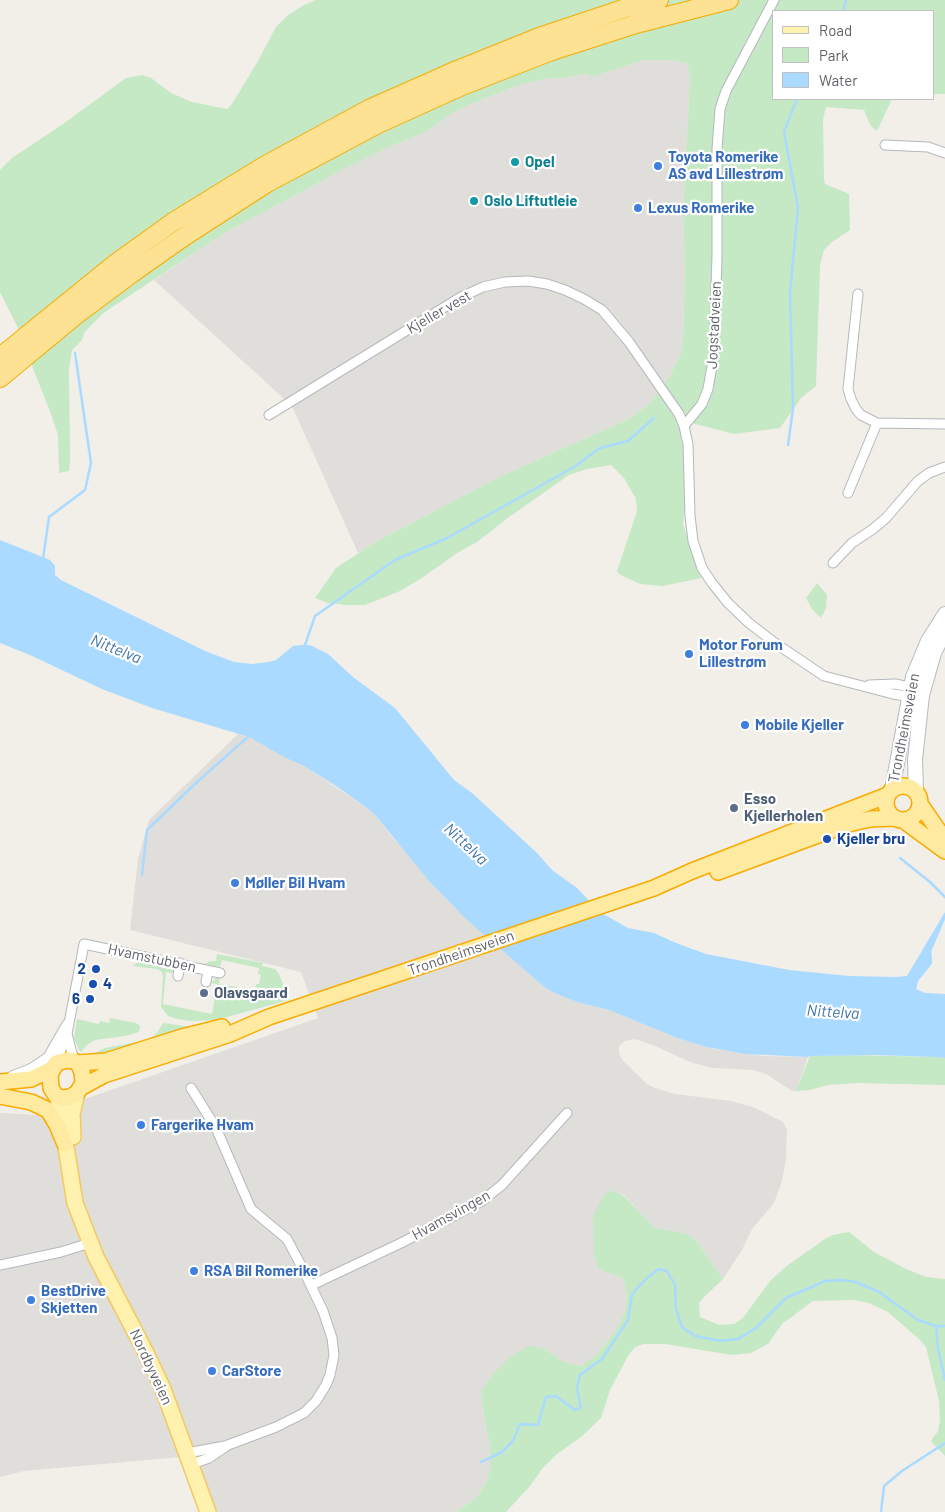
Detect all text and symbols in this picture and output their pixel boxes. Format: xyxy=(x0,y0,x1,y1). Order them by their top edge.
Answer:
legend xyxy=(772,10,935,100)
text: Road xyxy=(819,21,852,39)
text: Park xyxy=(819,46,848,64)
text: Water xyxy=(819,71,858,89)
place label: Toyota Romerike AS avd Lillestrøm xyxy=(668,148,783,183)
place label: Opel xyxy=(525,153,555,171)
marker: Opel xyxy=(509,156,521,168)
marker: Toyota Romerike AS avd Lillestrøm xyxy=(652,160,664,172)
place label: Oslo Liftutleie xyxy=(484,192,578,210)
marker: Oslo Liftutleie xyxy=(468,195,480,207)
place label: Lexus Romerike xyxy=(648,199,754,217)
marker: Lexus Romerike xyxy=(632,202,644,214)
street label: Jogstadveien xyxy=(703,281,725,369)
street label: Kjeller vest xyxy=(404,286,474,338)
water label: Nittelva xyxy=(88,630,144,668)
place label: Motor Forum Lillestrøm xyxy=(699,636,783,671)
marker: Motor Forum Lillestrøm xyxy=(683,648,695,660)
street label: Trondheimsveien xyxy=(885,672,923,784)
place label: Mobile Kjeller xyxy=(755,716,844,734)
marker: Mobile Kjeller xyxy=(739,719,751,731)
place label: Esso Kjellerholen xyxy=(744,790,823,825)
marker: Esso Kjellerholen xyxy=(728,802,740,814)
water label: Nittelva xyxy=(440,819,492,869)
place label: Kjeller bru xyxy=(837,830,905,848)
marker: Kjeller bru xyxy=(821,833,833,845)
place label: Møller Bil Hvam xyxy=(245,874,345,892)
marker: Møller Bil Hvam xyxy=(229,877,241,889)
street label: Trondheimsveien xyxy=(406,926,516,980)
street label: Hvamstubben xyxy=(106,940,198,976)
place label: 2 xyxy=(78,960,86,978)
marker: 2 xyxy=(90,963,102,975)
place label: 4 xyxy=(103,975,112,993)
marker: 4 xyxy=(87,978,99,990)
place label: Olavsgaard xyxy=(214,984,288,1002)
marker: Olavsgaard xyxy=(198,987,210,999)
place label: 6 xyxy=(72,990,80,1008)
marker: 6 xyxy=(84,993,96,1005)
water label: Nittelva xyxy=(806,1001,860,1023)
place label: Fargerike Hvam xyxy=(151,1116,254,1134)
marker: Fargerike Hvam xyxy=(135,1119,147,1131)
street label: Hvamsvingen xyxy=(409,1186,493,1244)
place label: RSA Bil Romerike xyxy=(204,1262,318,1280)
marker: RSA Bil Romerike xyxy=(188,1265,200,1277)
place label: BestDrive Skjetten xyxy=(41,1282,106,1317)
marker: BestDrive Skjetten xyxy=(25,1294,37,1306)
street label: Nordbyveien xyxy=(126,1326,176,1408)
place label: CarStore xyxy=(222,1362,281,1380)
marker: CarStore xyxy=(206,1365,218,1377)

